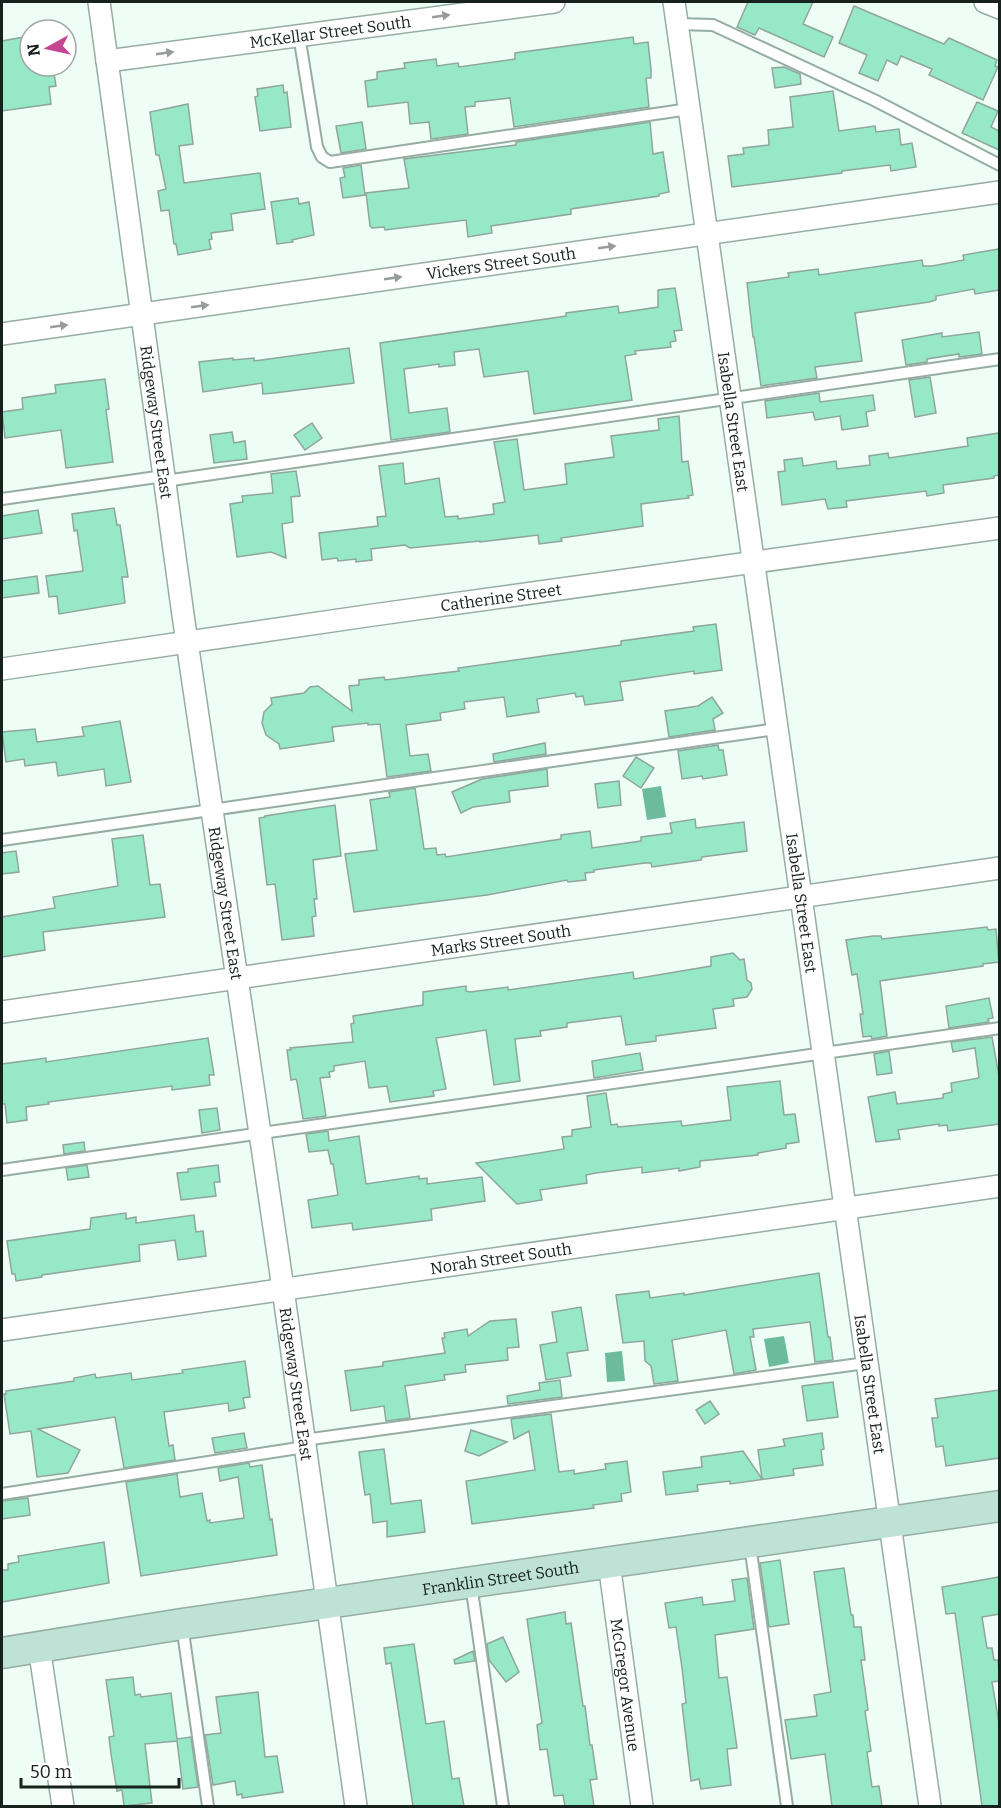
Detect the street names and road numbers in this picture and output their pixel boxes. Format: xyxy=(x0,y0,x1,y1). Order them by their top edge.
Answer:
street label: McKellar Street South xyxy=(248,12,412,52)
street label: Vickers Street South xyxy=(425,243,577,284)
street label: Ridgeway Street East xyxy=(136,344,176,500)
street label: Isabella Street East xyxy=(714,351,752,493)
street label: Catherine Street xyxy=(439,580,563,616)
street label: Ridgeway Street East xyxy=(205,825,246,981)
street label: Isabella Street East xyxy=(782,832,821,974)
street label: Marks Street South xyxy=(430,921,572,960)
street label: Norah Street South xyxy=(429,1239,573,1278)
street label: Ridgeway Street East xyxy=(276,1306,316,1462)
street label: Isabella Street East xyxy=(850,1313,889,1456)
street label: Franklin Street South xyxy=(421,1558,580,1599)
street label: McGregor Avenue xyxy=(607,1617,643,1753)

